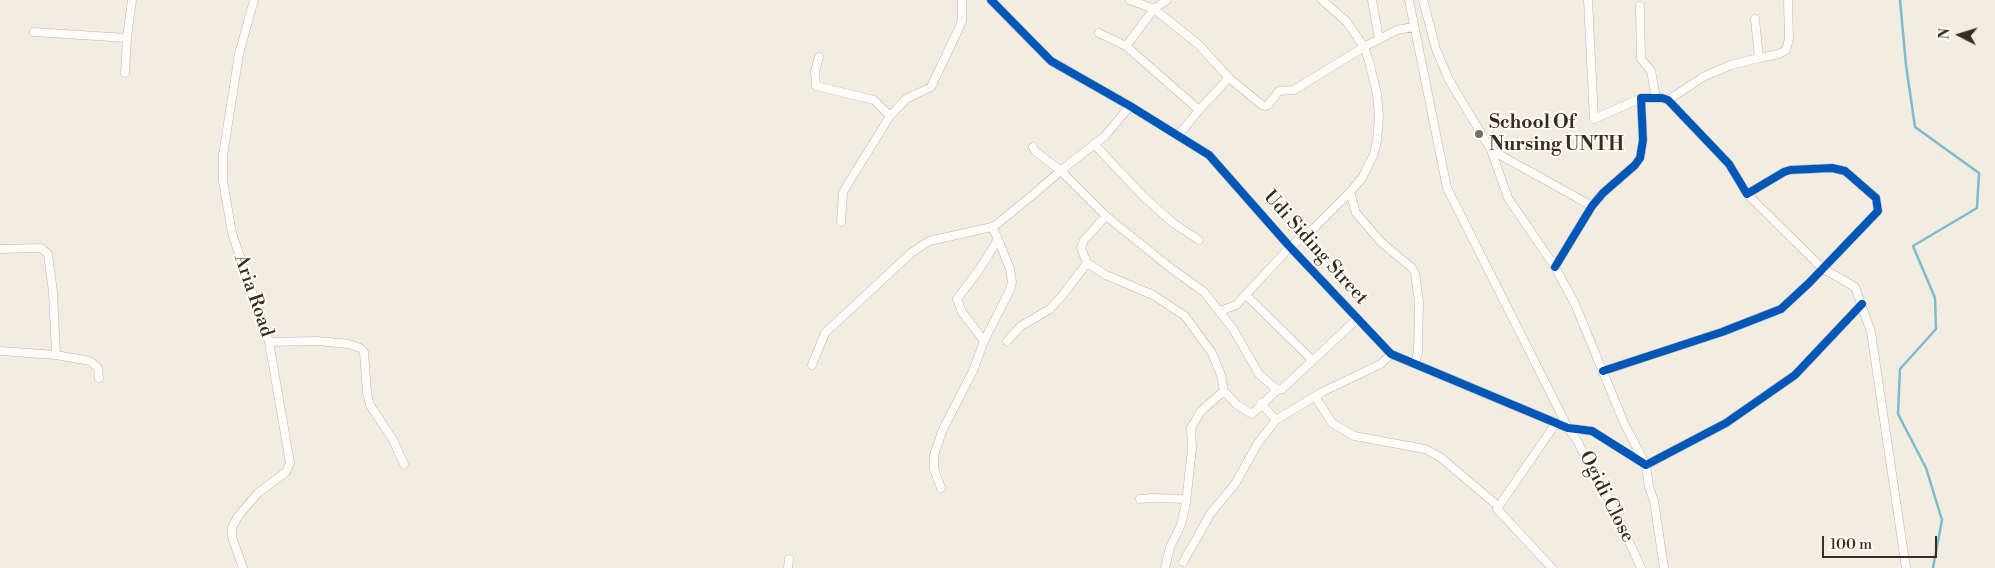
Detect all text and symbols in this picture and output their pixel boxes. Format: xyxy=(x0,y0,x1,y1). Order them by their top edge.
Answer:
north arrow xyxy=(1935,10,1985,60)
text: N xyxy=(1936,27,1955,40)
place label: School Of Nursing UNTH xyxy=(1489,112,1624,156)
marker: School Of Nursing UNTH xyxy=(1473,128,1485,140)
street label: Udi Siding Street xyxy=(1258,186,1372,310)
street label: Aria Road xyxy=(228,252,278,340)
street label: Ogidi Close xyxy=(1573,448,1639,546)
scale bar xyxy=(1825,526,1940,558)
text: 100 m xyxy=(1830,535,1872,554)

